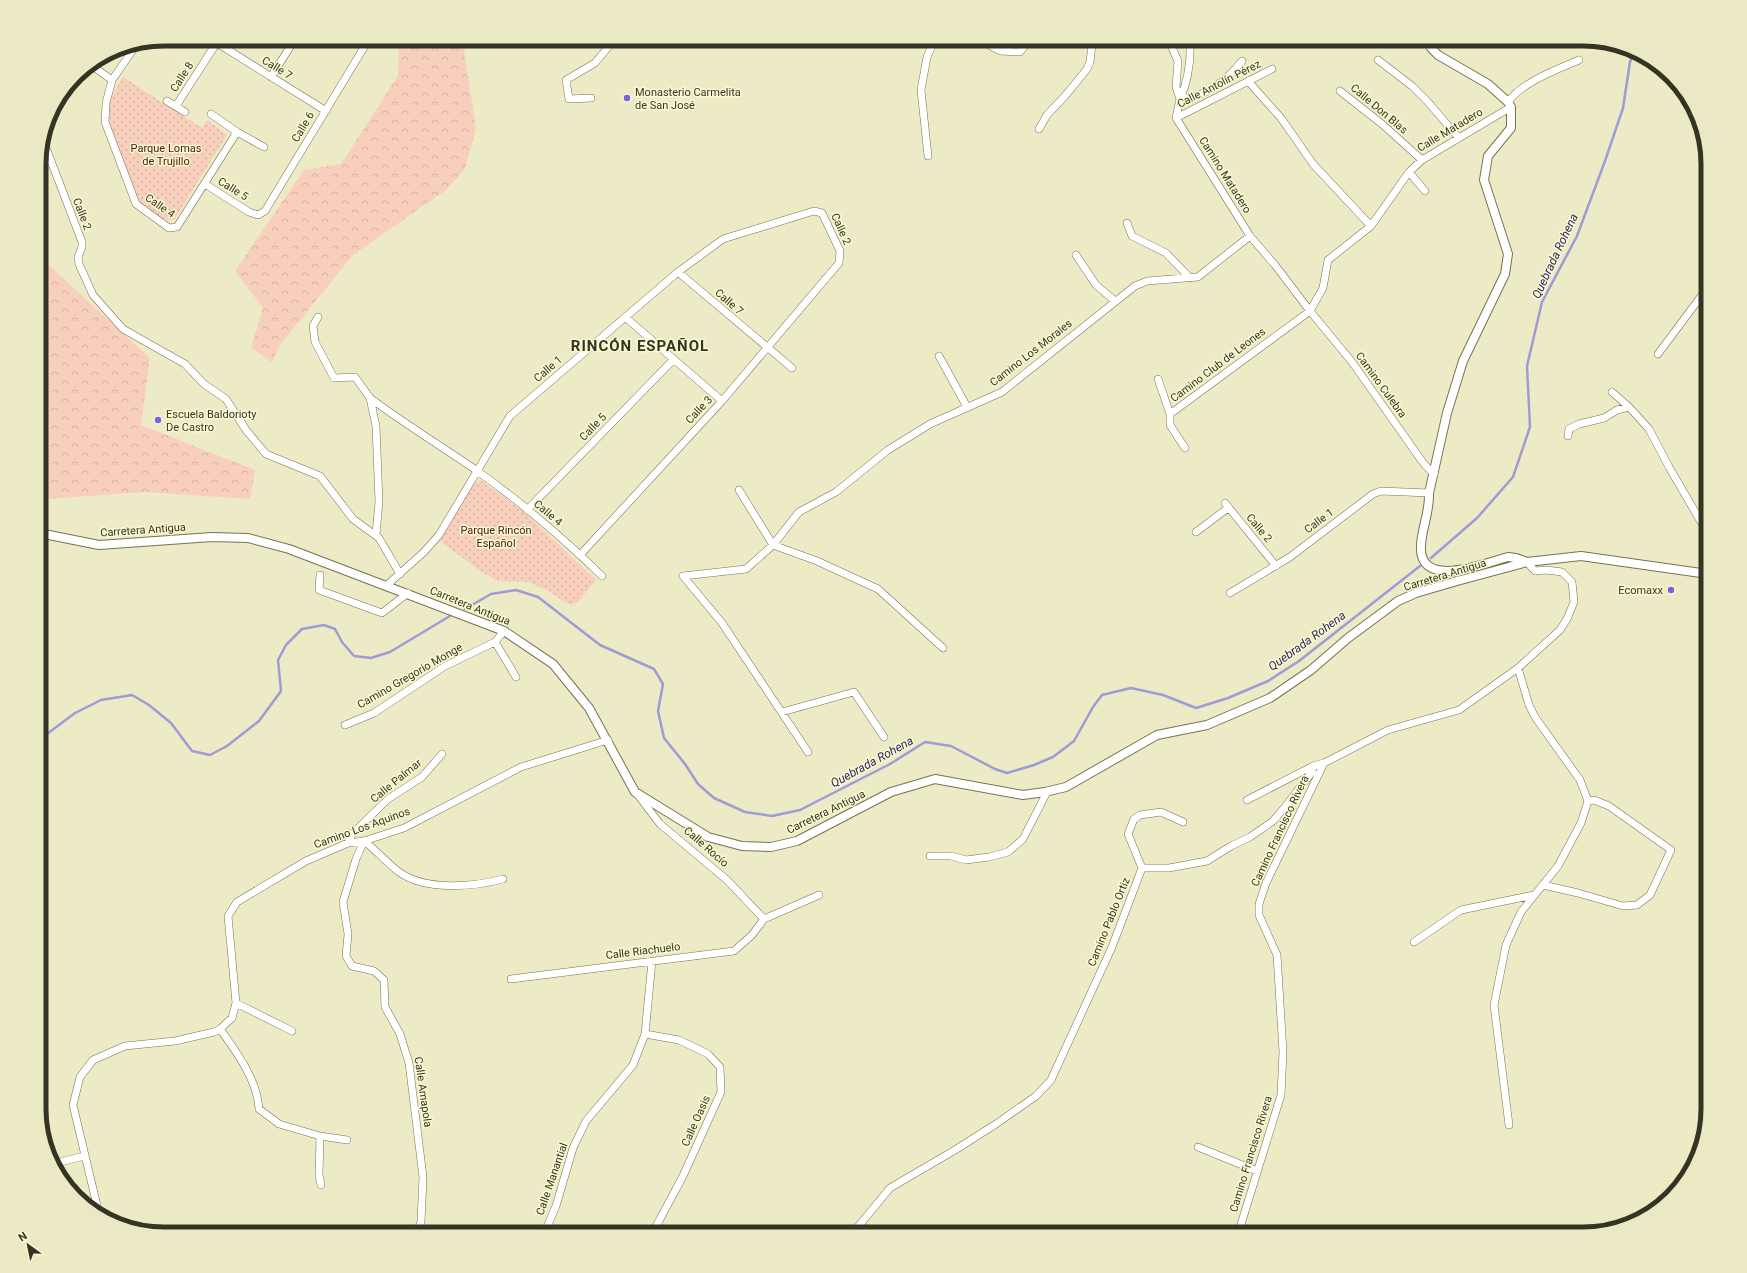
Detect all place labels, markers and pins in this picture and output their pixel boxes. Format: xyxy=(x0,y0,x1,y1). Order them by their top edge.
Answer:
place label: Monasterio Carmelita de San José xyxy=(635,86,741,112)
marker: Monasterio Carmelita de San José xyxy=(622,93,632,103)
place label: Escuela Baldorioty De Castro xyxy=(166,408,257,434)
marker: Escuela Baldorioty De Castro xyxy=(153,415,163,425)
place label: Ecomaxx xyxy=(1618,584,1664,597)
marker: Ecomaxx xyxy=(1666,585,1676,595)

